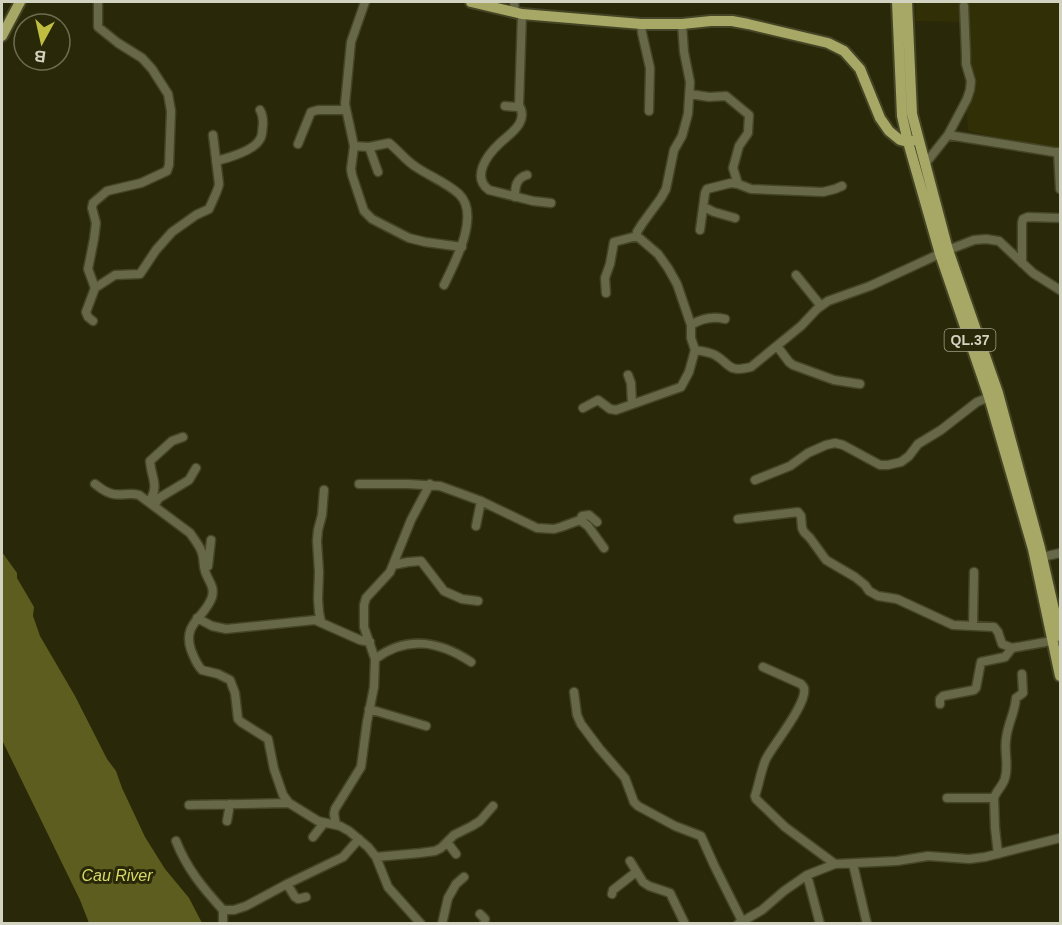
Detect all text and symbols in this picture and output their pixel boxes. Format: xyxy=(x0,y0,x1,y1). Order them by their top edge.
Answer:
north arrow xyxy=(12,12,72,72)
text: B xyxy=(33,47,47,66)
road number: QL.37 xyxy=(944,329,996,351)
water label: Cau River xyxy=(81,867,153,884)

